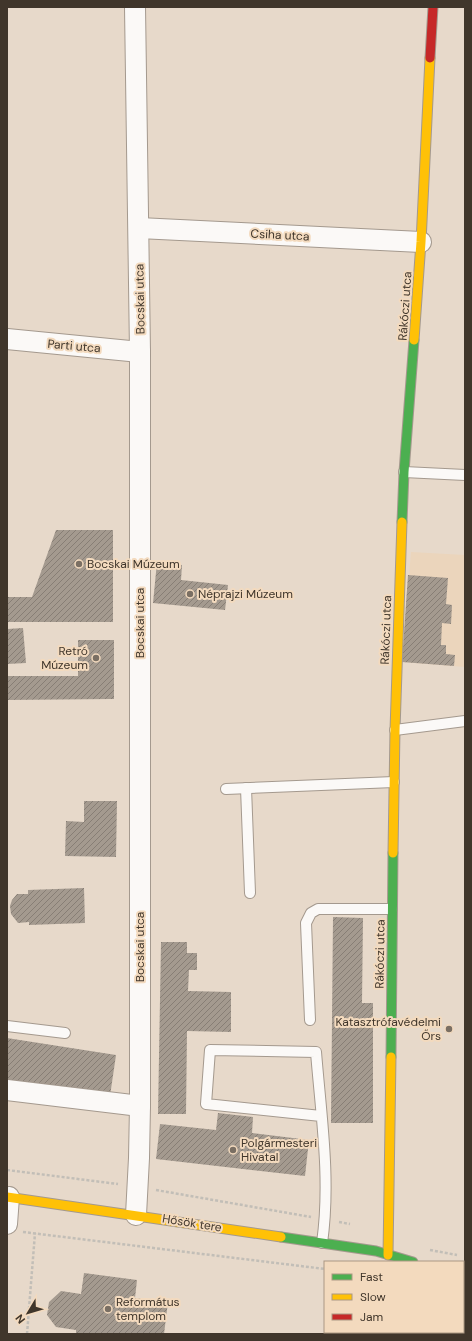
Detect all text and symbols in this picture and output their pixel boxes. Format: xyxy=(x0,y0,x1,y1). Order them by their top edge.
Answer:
street label: Csiha utca xyxy=(250,225,310,245)
street label: Bocskai utca xyxy=(131,264,149,334)
street label: Rákóczi utca xyxy=(395,271,415,341)
street label: Parti utca xyxy=(47,336,101,356)
place label: Bocskai Múzeum xyxy=(87,556,180,572)
marker: Bocskai Múzeum xyxy=(74,559,84,569)
place label: Néprajzi Múzeum xyxy=(198,586,293,602)
street label: Bocskai utca xyxy=(132,588,148,658)
marker: Néprajzi Múzeum xyxy=(185,589,195,599)
street label: Rákóczi utca xyxy=(377,595,395,665)
place label: Retró Múzeum xyxy=(41,643,88,673)
marker: Retró Múzeum xyxy=(91,653,101,663)
street label: Bocskai utca xyxy=(132,912,148,982)
street label: Rákóczi utca xyxy=(371,919,389,989)
place label: Katasztrófavédelmi Őrs xyxy=(336,1014,441,1044)
marker: Katasztrófavédelmi Őrs xyxy=(444,1024,454,1034)
place label: Polgármesteri Hivatal xyxy=(241,1135,317,1165)
marker: Polgármesteri Hivatal xyxy=(228,1145,238,1155)
street label: Hősök tere xyxy=(161,1210,223,1236)
legend xyxy=(324,1261,464,1333)
text: Fast xyxy=(360,1269,383,1285)
text: Slow xyxy=(360,1289,386,1305)
north arrow xyxy=(8,1293,48,1333)
place label: Református templom xyxy=(116,1294,180,1324)
marker: Református templom xyxy=(103,1304,113,1314)
text: Jam xyxy=(360,1309,383,1325)
text: N xyxy=(12,1312,28,1327)

